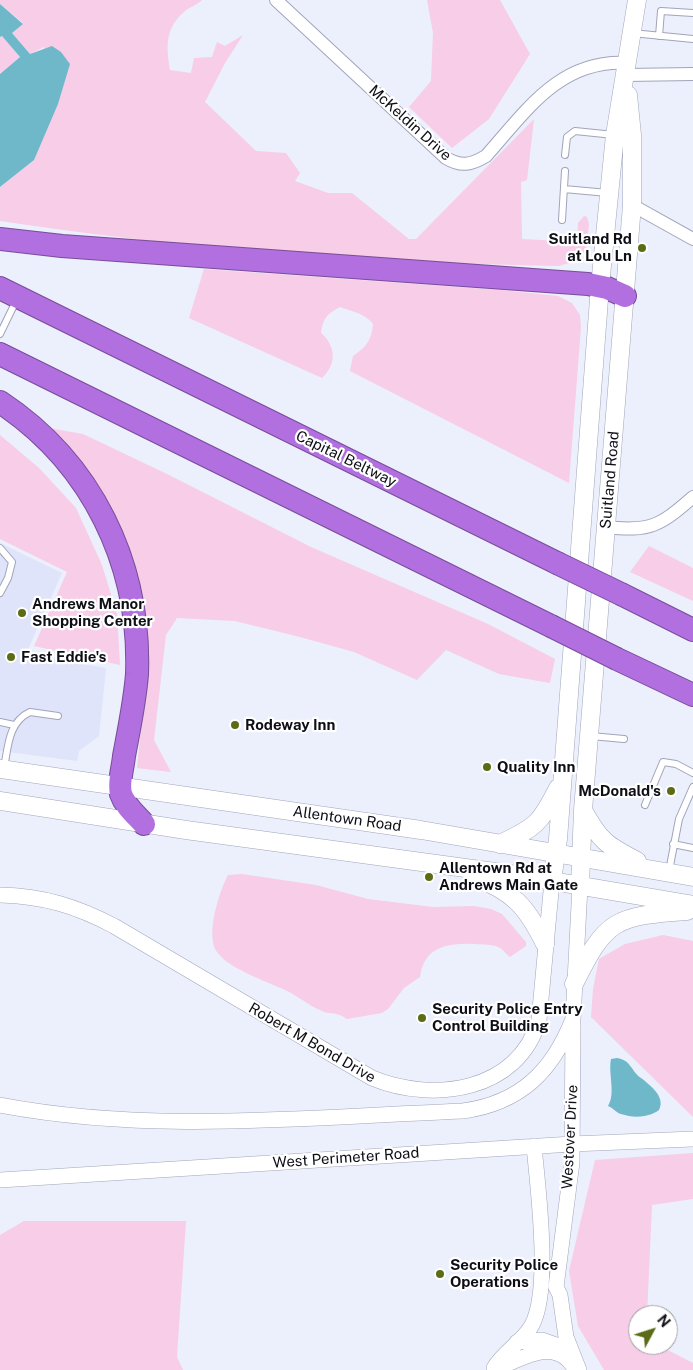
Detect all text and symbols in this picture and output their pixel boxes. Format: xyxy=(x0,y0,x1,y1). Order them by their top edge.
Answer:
street label: McKeldin Drive xyxy=(365,81,455,165)
place label: Suitland Rd at Lou Ln xyxy=(548,230,632,265)
marker: Suitland Rd at Lou Ln xyxy=(636,242,648,254)
street label: Capital Beltway xyxy=(293,427,399,491)
street label: Suitland Road xyxy=(597,430,623,530)
place label: Andrews Manor Shopping Center xyxy=(32,595,153,630)
marker: Andrews Manor Shopping Center xyxy=(16,607,28,619)
place label: Fast Eddie's xyxy=(21,648,106,666)
marker: Fast Eddie's xyxy=(5,651,17,663)
place label: Rodeway Inn xyxy=(245,716,335,734)
marker: Rodeway Inn xyxy=(229,719,241,731)
place label: Quality Inn xyxy=(497,758,575,776)
marker: Quality Inn xyxy=(481,761,493,773)
place label: McDonald's xyxy=(578,782,661,800)
marker: McDonald's xyxy=(665,785,677,797)
street label: Allentown Road xyxy=(292,802,402,836)
place label: Allentown Rd at Andrews Main Gate xyxy=(439,859,578,894)
marker: Allentown Rd at Andrews Main Gate xyxy=(423,871,435,883)
street label: Robert M Bond Drive xyxy=(245,999,379,1087)
place label: Security Police Entry Control Building xyxy=(432,1000,583,1035)
marker: Security Police Entry Control Building xyxy=(416,1012,428,1024)
street label: Westover Drive xyxy=(558,1084,582,1190)
street label: West Perimeter Road xyxy=(272,1144,420,1172)
place label: Security Police Operations xyxy=(450,1256,558,1291)
marker: Security Police Operations xyxy=(434,1268,446,1280)
north arrow xyxy=(628,1305,678,1355)
text: N xyxy=(654,1312,673,1330)

